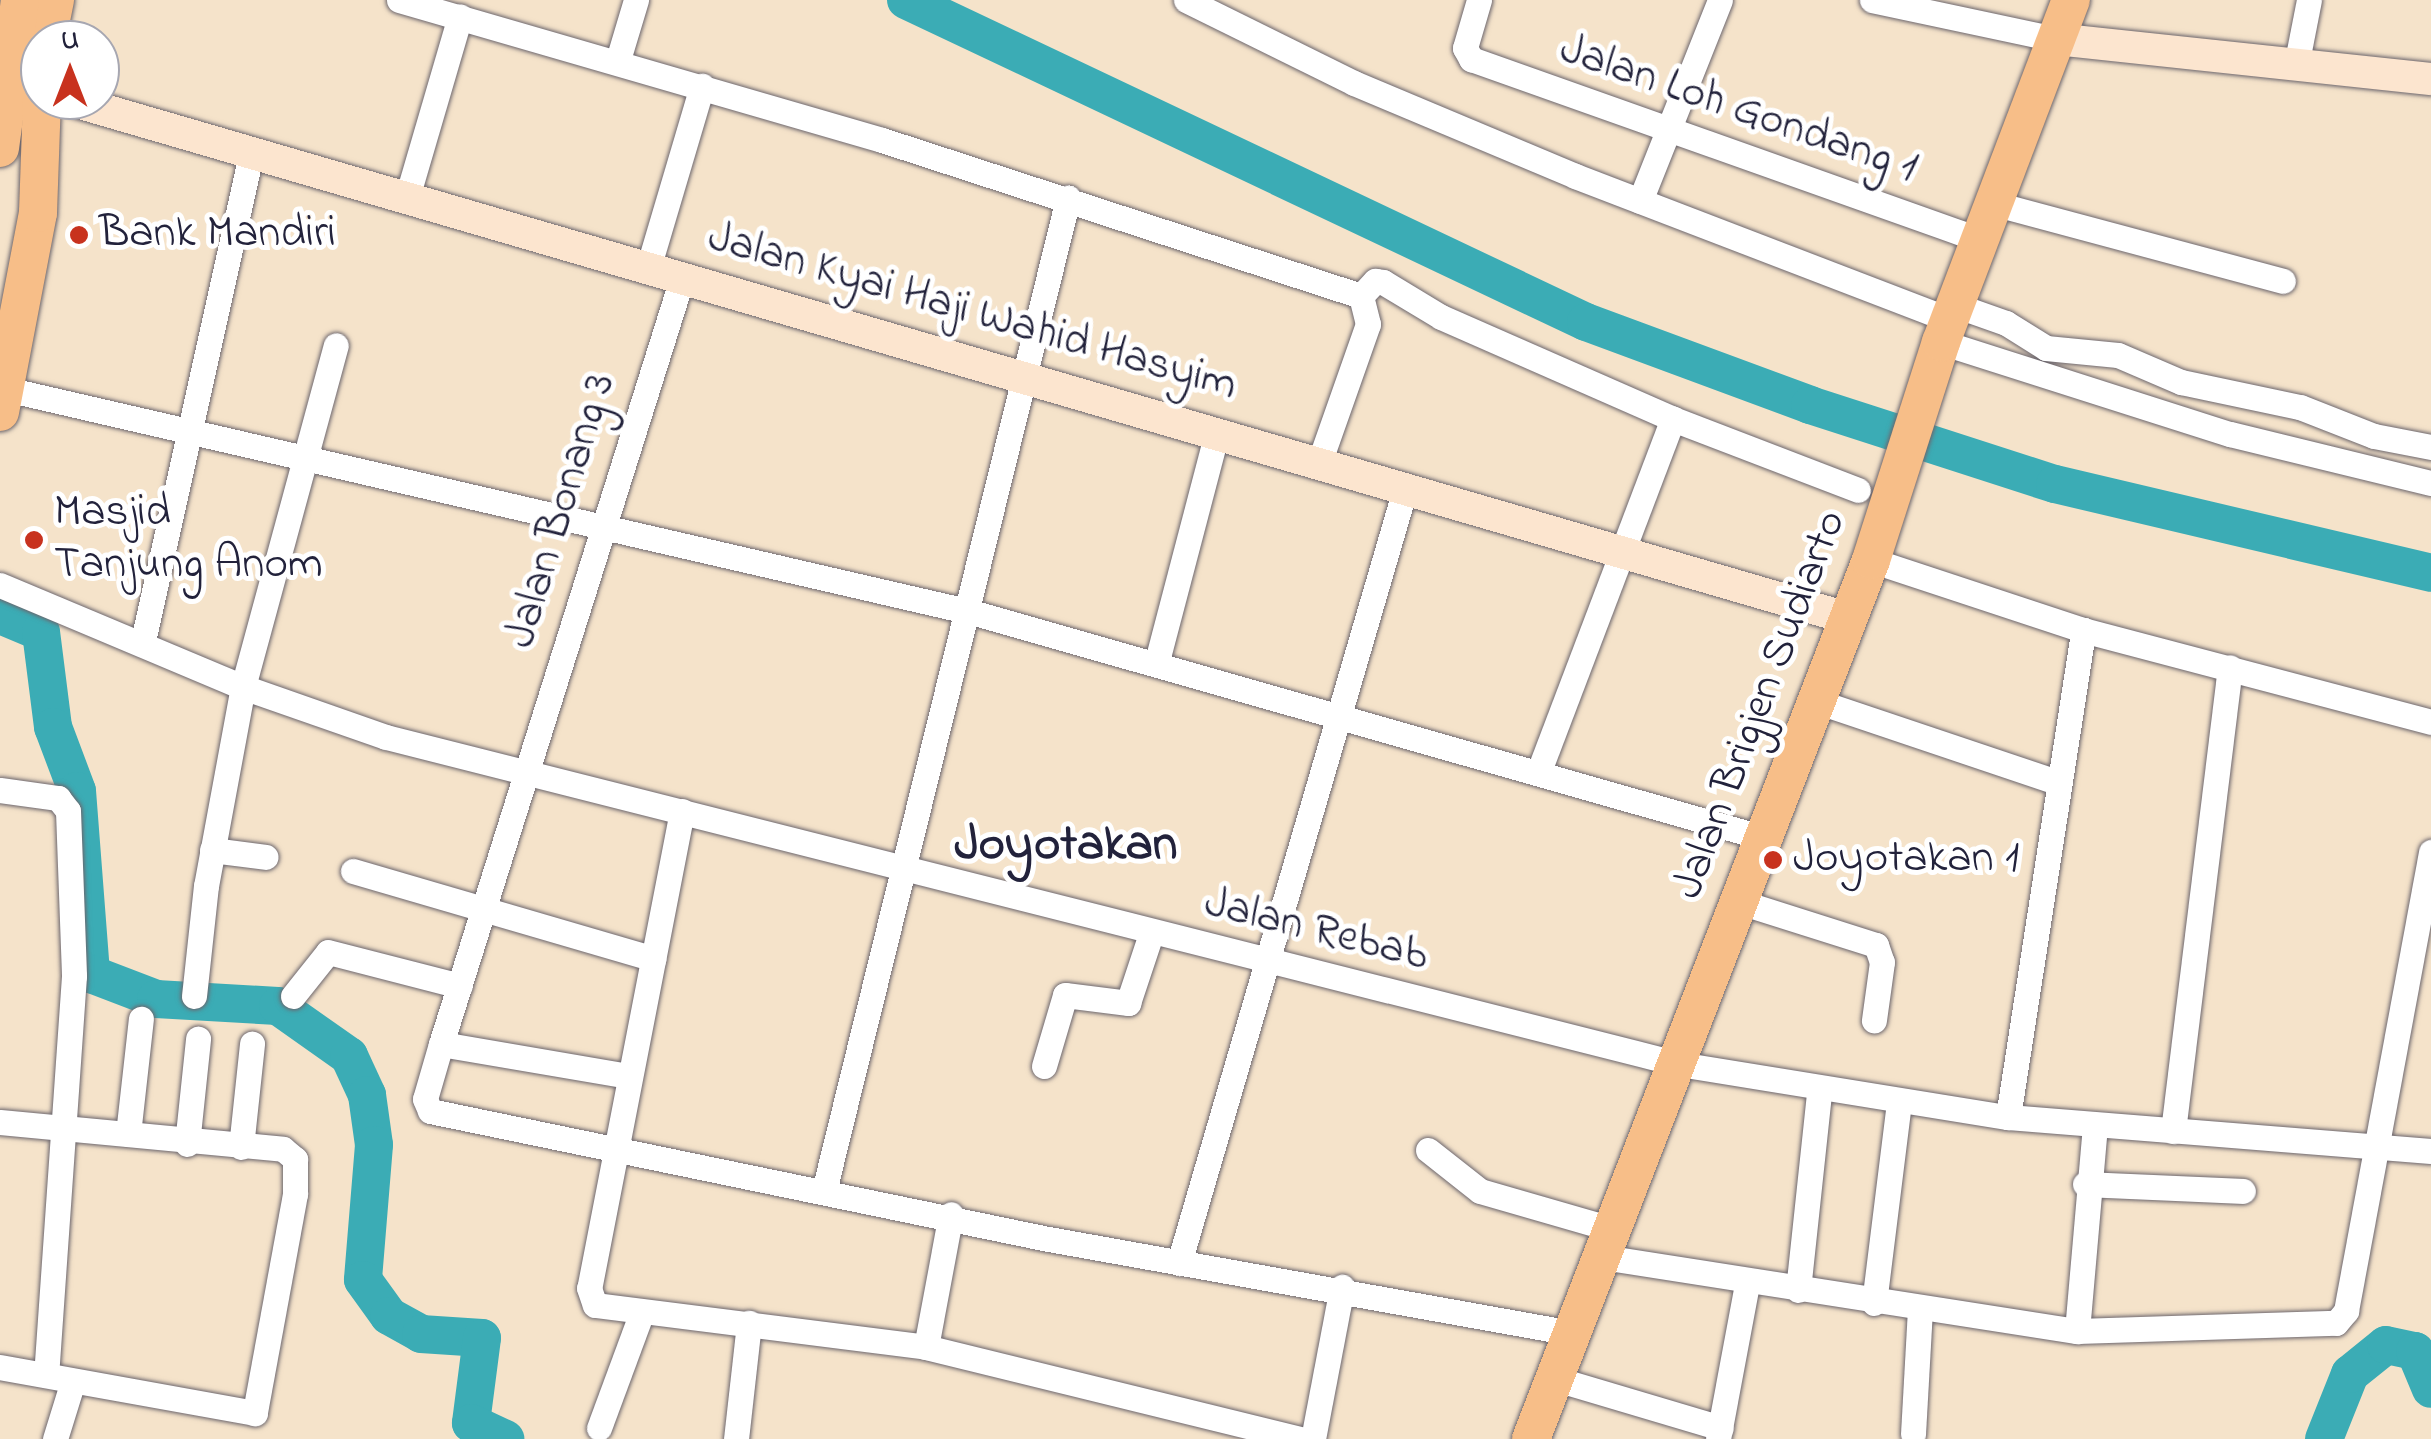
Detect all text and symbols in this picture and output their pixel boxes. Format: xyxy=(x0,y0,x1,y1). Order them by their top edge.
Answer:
north arrow xyxy=(20,20,120,120)
text: U xyxy=(61,21,79,62)
street label: Jalan Loh Gondang 1 xyxy=(1552,24,1924,196)
place label: Bank Mandiri xyxy=(99,208,336,262)
street label: Jalan Kyai Haji Wahid Hasyim xyxy=(701,212,1243,414)
marker: Bank Mandiri xyxy=(68,224,90,246)
street label: Jalan Bonang 3 xyxy=(495,367,629,655)
place label: Masjid Tanjung Anom xyxy=(54,487,323,593)
street label: Jalan Brigjen Sudiarto xyxy=(1662,503,1860,907)
marker: Masjid Tanjung Anom xyxy=(23,529,45,551)
district label: Joyotakan xyxy=(954,816,1178,876)
place label: Joyotakan 1 xyxy=(1793,833,2019,887)
marker: Joyotakan 1 xyxy=(1762,849,1784,871)
street label: Jalan Rebab xyxy=(1199,877,1433,985)

